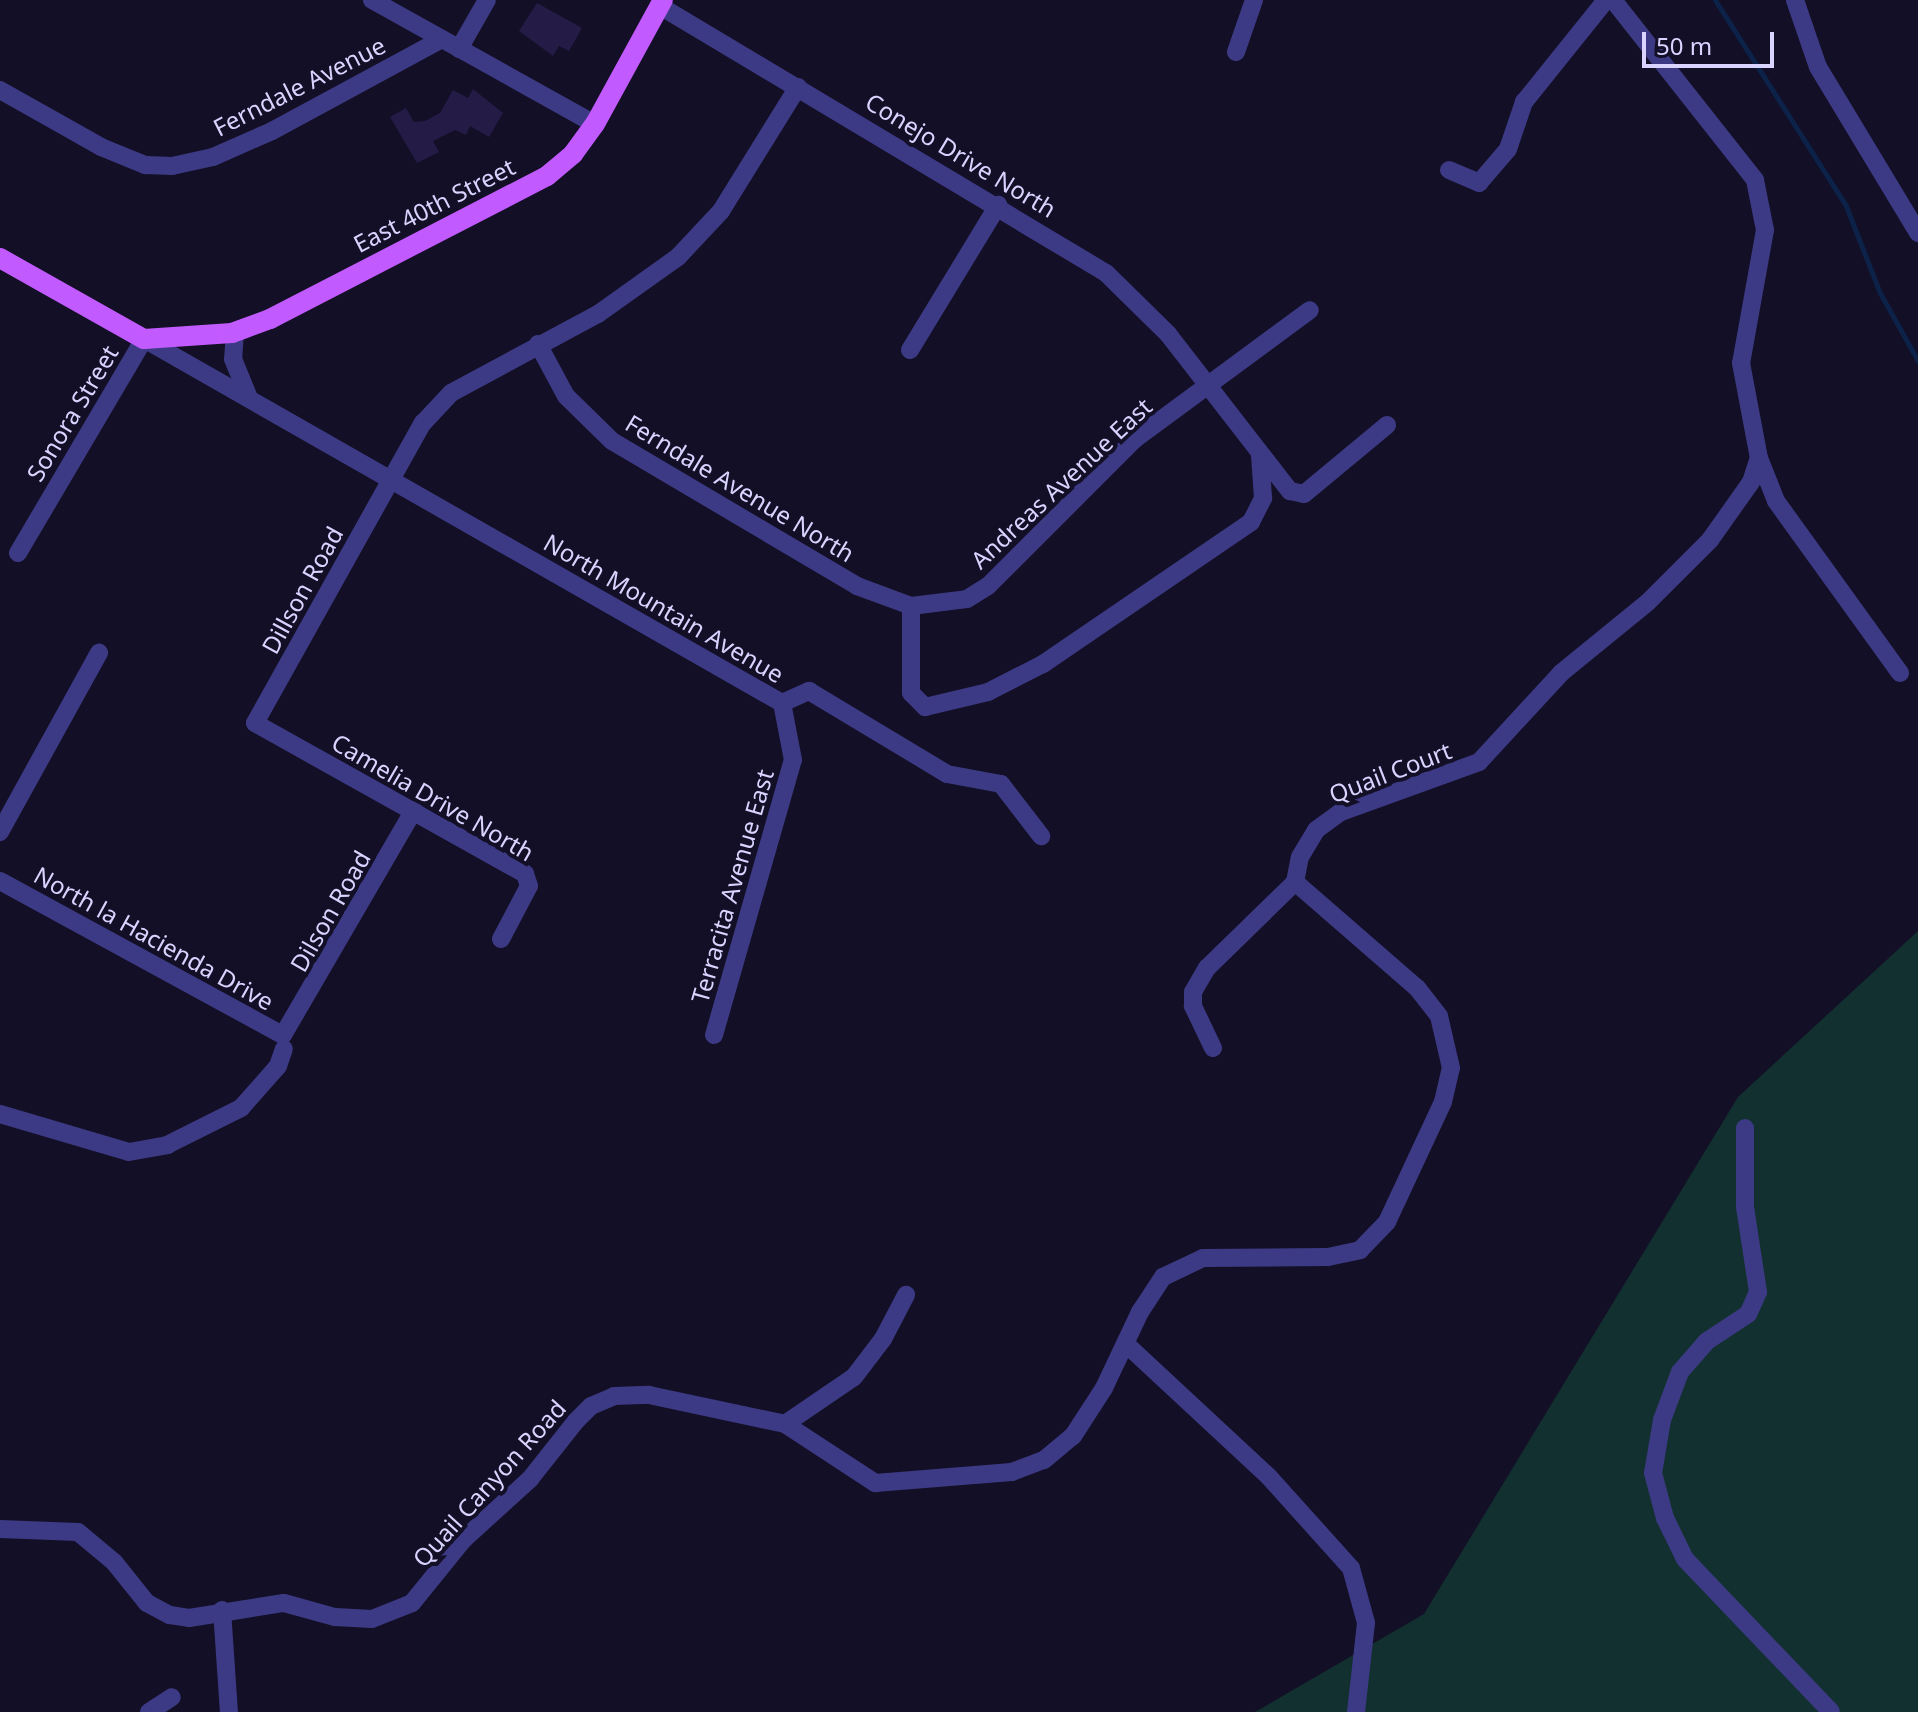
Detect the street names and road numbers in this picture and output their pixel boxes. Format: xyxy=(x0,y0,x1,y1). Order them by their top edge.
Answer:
street label: Ferndale Avenue xyxy=(208,30,390,142)
street label: Conejo Drive North xyxy=(861,87,1061,223)
street label: East 40th Street xyxy=(348,152,520,258)
street label: Sonora Street xyxy=(20,340,124,486)
street label: Andreas Avenue East xyxy=(965,392,1157,574)
street label: Ferndale Avenue North xyxy=(620,408,860,568)
street label: Dillson Road xyxy=(255,521,349,659)
street label: North Mountain Avenue xyxy=(539,528,789,688)
street label: Camelia Drive North xyxy=(327,727,539,867)
street label: Quail Court xyxy=(1325,735,1455,809)
street label: Terracita Avenue East xyxy=(685,766,779,1006)
street label: Dilson Road xyxy=(284,845,376,977)
street label: North la Hacienda Drive xyxy=(29,860,279,1016)
street label: Quail Canyon Road xyxy=(406,1394,572,1572)

